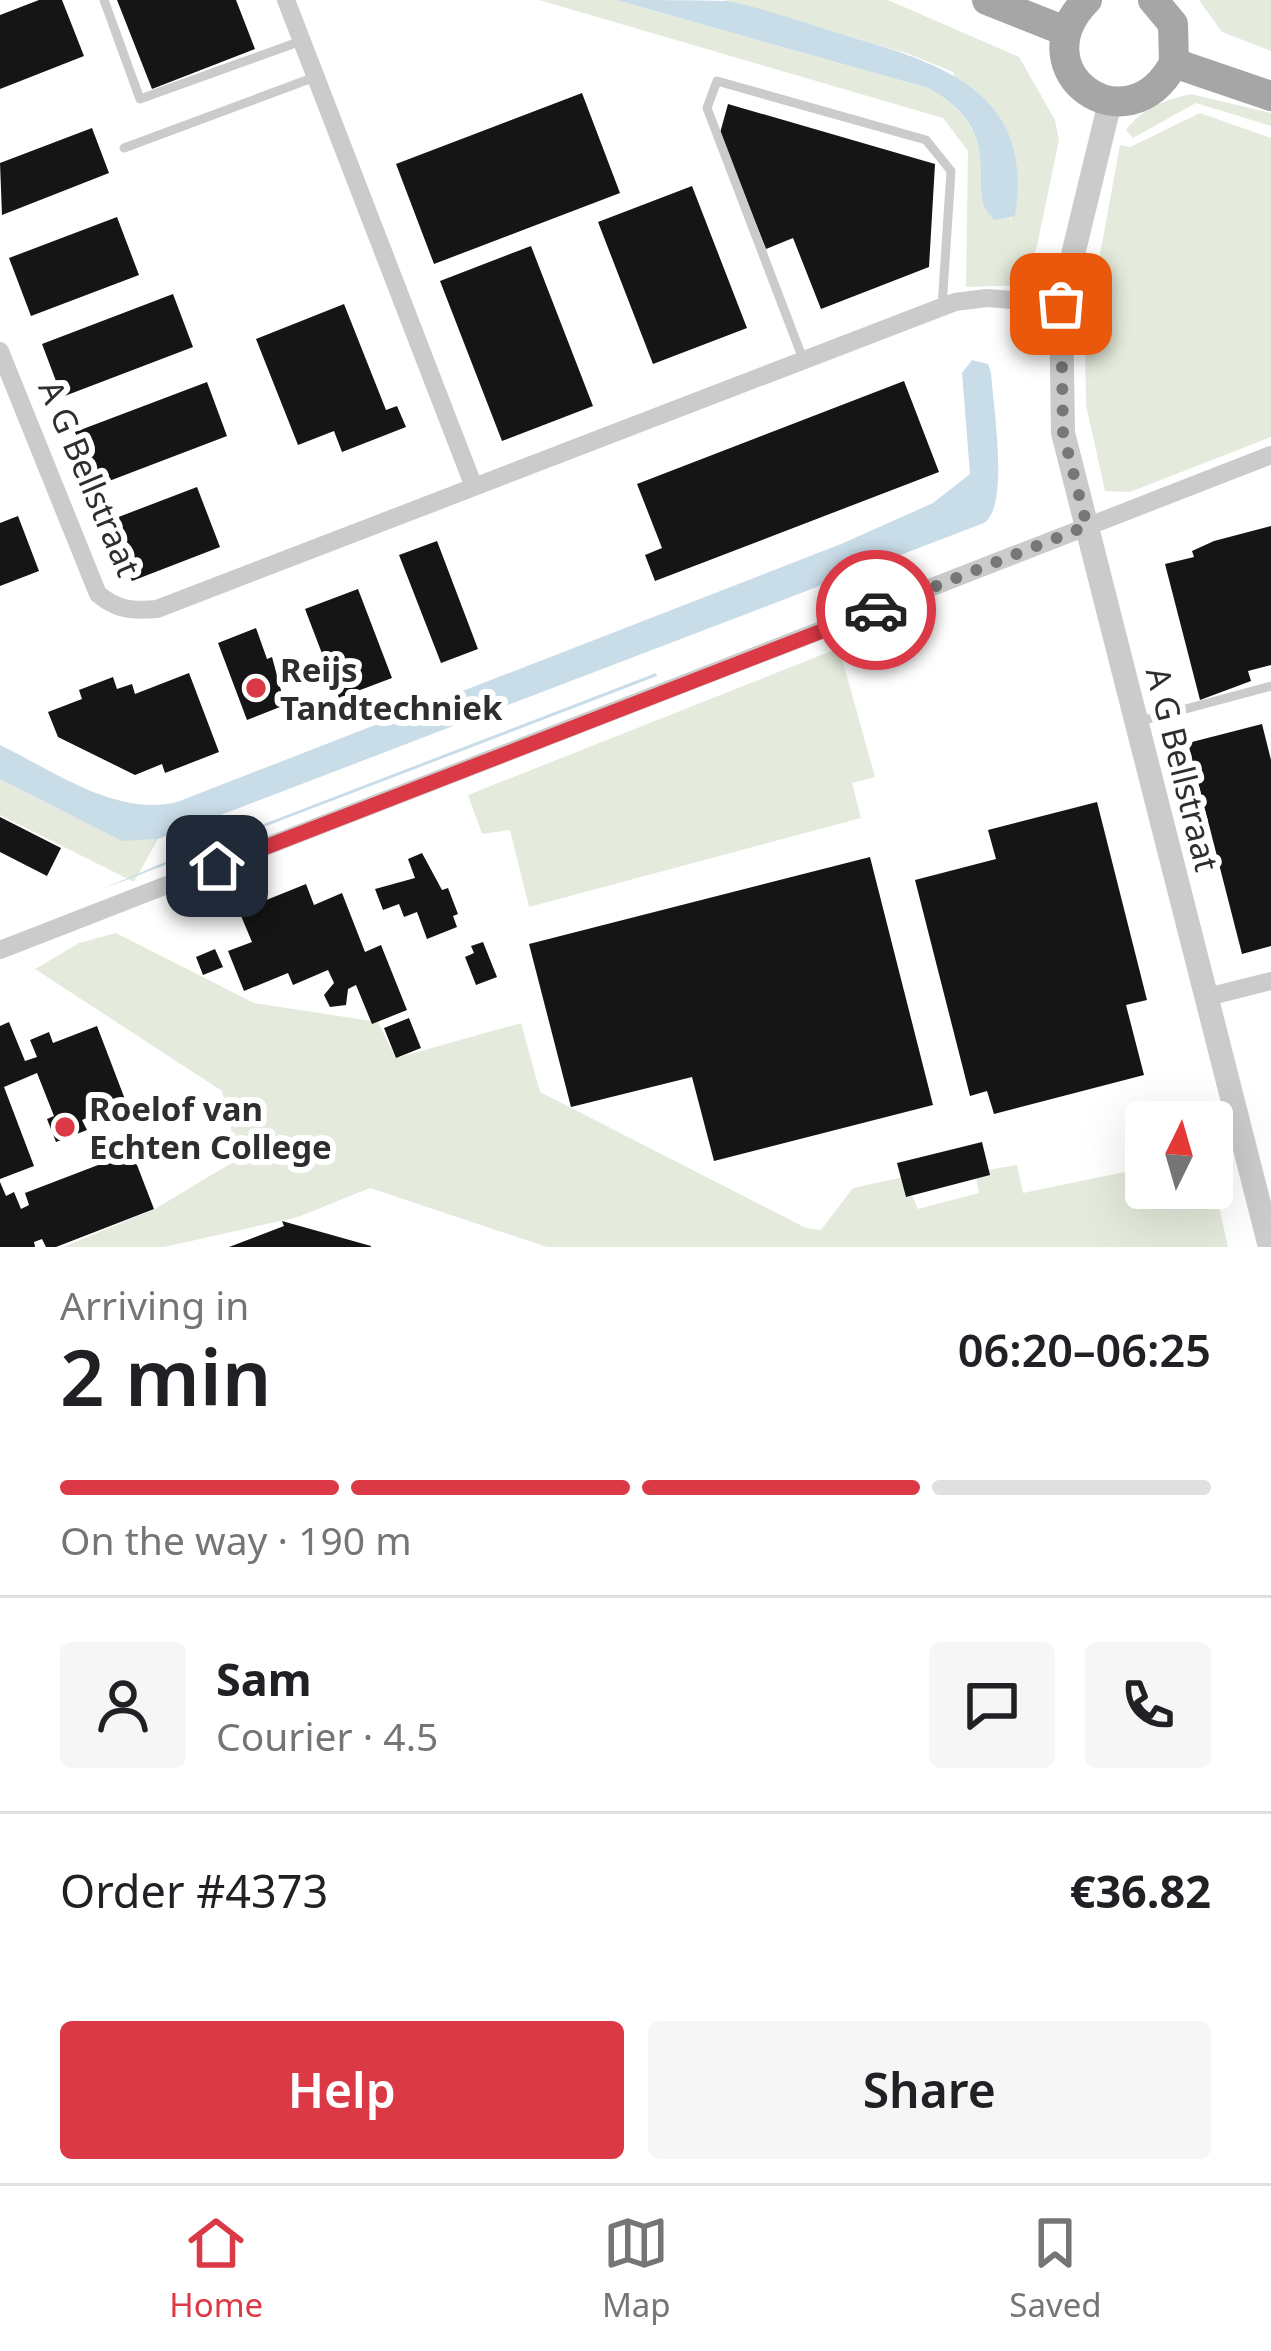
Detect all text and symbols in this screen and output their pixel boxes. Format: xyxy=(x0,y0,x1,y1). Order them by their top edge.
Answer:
pin xyxy=(1010,253,1112,355)
icon: bag xyxy=(1028,271,1094,337)
street label: A G Bellstraat xyxy=(28,373,152,583)
courier xyxy=(816,550,936,670)
icon: car xyxy=(843,577,909,643)
place label: Reijs Tandtechniek xyxy=(280,647,503,730)
street label: A G Bellstraat xyxy=(1136,662,1230,876)
marker: Reijs Tandtechniek xyxy=(243,675,269,701)
pin xyxy=(166,815,268,917)
icon: home xyxy=(184,833,250,899)
place label: Roelof van Echten College xyxy=(89,1086,332,1169)
north arrow xyxy=(1125,1101,1233,1209)
map controls xyxy=(1125,1101,1233,1209)
marker: Roelof van Echten College xyxy=(52,1114,78,1140)
text: Arriving in xyxy=(60,1278,249,1331)
text: 06:20–06:25 xyxy=(958,1319,1211,1380)
text: 2 min xyxy=(60,1323,272,1429)
text: On the way · 190 m xyxy=(60,1513,412,1566)
button: person xyxy=(60,1642,186,1768)
button: chat xyxy=(929,1642,1055,1768)
button: phone xyxy=(1085,1642,1211,1768)
text: Sam xyxy=(216,1648,312,1709)
text: Courier · 4.5 xyxy=(216,1709,438,1762)
text: Order #4373 xyxy=(60,1860,328,1921)
text: €36.82 xyxy=(1070,1860,1211,1921)
button: Help xyxy=(60,2021,624,2159)
button: Share xyxy=(648,2021,1211,2159)
tab: Home xyxy=(169,2210,263,2327)
tab: Map xyxy=(602,2210,671,2327)
tab: Saved xyxy=(1009,2210,1102,2327)

